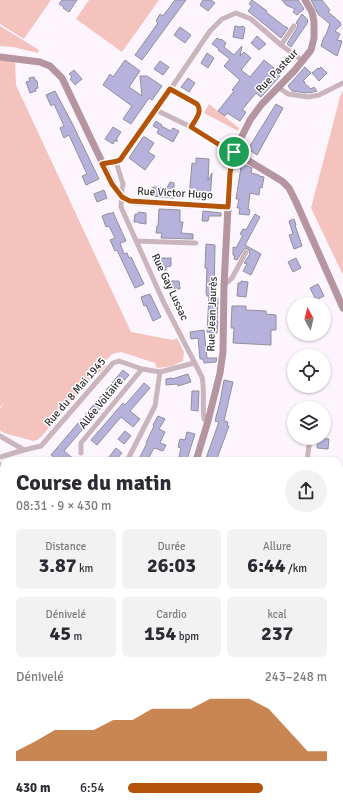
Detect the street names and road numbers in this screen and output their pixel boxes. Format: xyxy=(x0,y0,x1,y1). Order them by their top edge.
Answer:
street label: Rue Pasteur xyxy=(253,46,301,96)
street label: Rue Victor Hugo xyxy=(137,185,213,201)
street label: Rue Gay Lussac xyxy=(149,252,191,322)
street label: Rue Jean Jaurès xyxy=(204,276,220,352)
street label: Rue du 8 Mai 1945 xyxy=(42,355,108,429)
street label: Allée Voltaire xyxy=(76,375,126,431)

